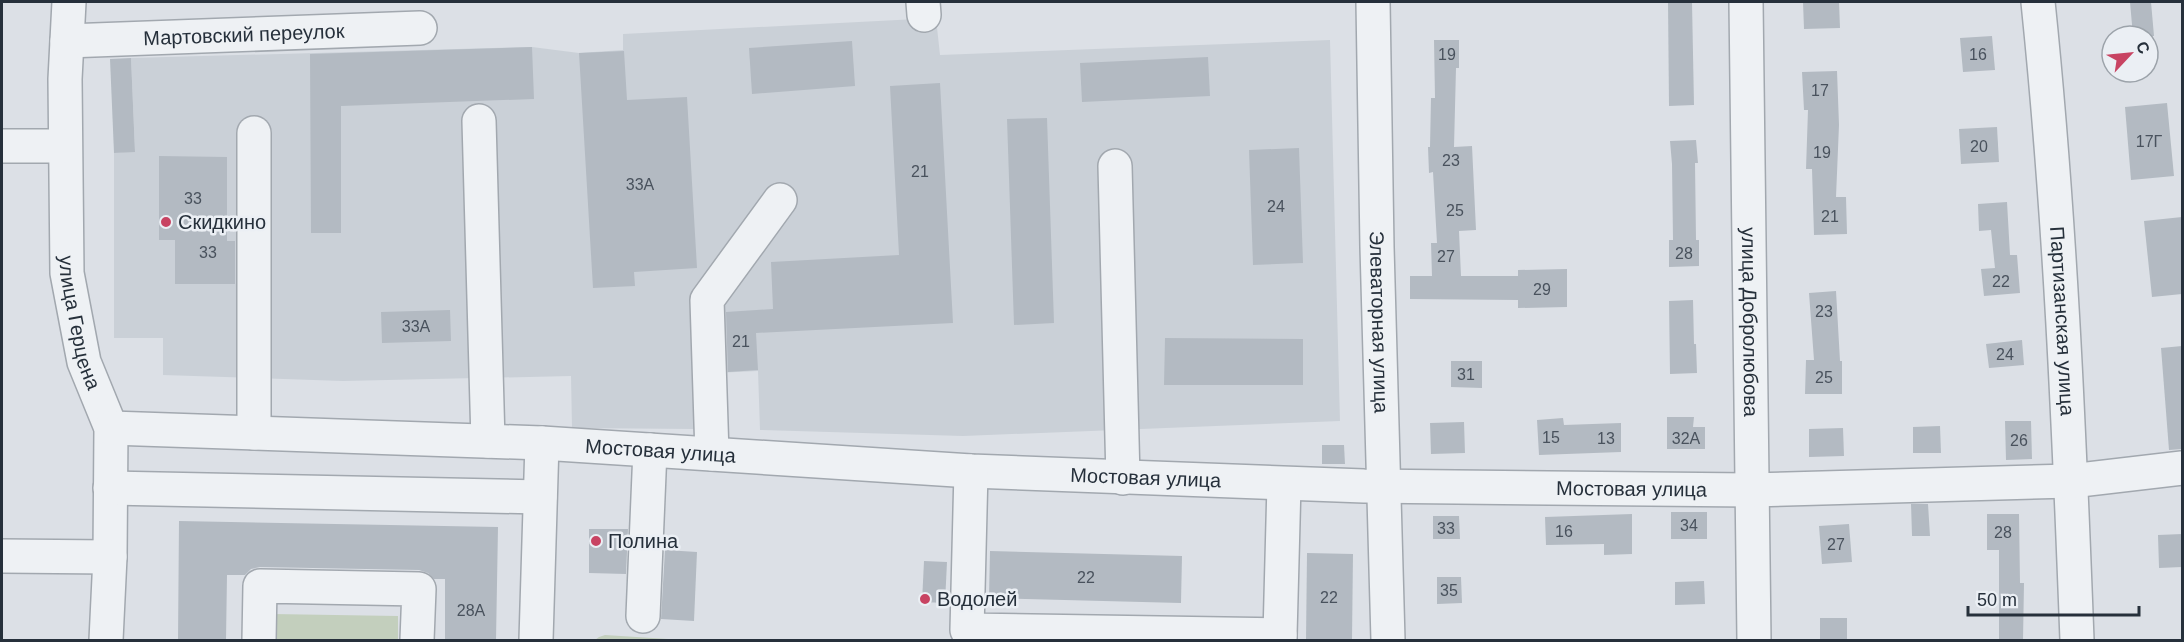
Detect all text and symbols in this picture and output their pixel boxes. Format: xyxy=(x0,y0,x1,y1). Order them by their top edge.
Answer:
street label: Мартовский переулок xyxy=(143,20,345,49)
north arrow xyxy=(2100,24,2160,84)
text: С xyxy=(2133,39,2153,57)
house number: 19 xyxy=(1438,46,1456,63)
house number: 16 xyxy=(1969,46,1987,63)
house number: 17 xyxy=(1811,82,1829,99)
house number: 17Г xyxy=(2136,133,2163,150)
house number: 20 xyxy=(1970,138,1988,155)
house number: 19 xyxy=(1813,144,1831,161)
house number: 23 xyxy=(1442,152,1460,169)
house number: 21 xyxy=(911,163,929,180)
house number: 33А xyxy=(626,176,655,193)
house number: 33 xyxy=(184,190,202,207)
house number: 24 xyxy=(1267,198,1285,215)
house number: 25 xyxy=(1446,202,1464,219)
house number: 21 xyxy=(1821,208,1839,225)
place label: Скидкино xyxy=(178,211,266,233)
marker: Скидкино xyxy=(159,215,173,229)
street label: Партизанская улица xyxy=(2046,226,2079,417)
street label: улица Добролюбова xyxy=(1738,227,1762,418)
street label: Элеваторная улица xyxy=(1366,231,1393,414)
house number: 33 xyxy=(199,244,217,261)
house number: 28 xyxy=(1675,245,1693,262)
house number: 27 xyxy=(1437,248,1455,265)
street label: улица Герцена xyxy=(56,255,105,394)
house number: 22 xyxy=(1992,273,2010,290)
house number: 29 xyxy=(1533,281,1551,298)
house number: 23 xyxy=(1815,303,1833,320)
house number: 33А xyxy=(402,318,431,335)
house number: 21 xyxy=(732,333,750,350)
house number: 24 xyxy=(1996,346,2014,363)
house number: 31 xyxy=(1457,366,1475,383)
house number: 25 xyxy=(1815,369,1833,386)
house number: 15 xyxy=(1542,429,1560,446)
house number: 13 xyxy=(1597,430,1615,447)
house number: 32А xyxy=(1672,430,1701,447)
house number: 26 xyxy=(2010,432,2028,449)
street label: Мостовая улица xyxy=(584,435,737,467)
street label: Мостовая улица xyxy=(1070,464,1222,492)
street label: Мостовая улица xyxy=(1556,477,1708,501)
house number: 34 xyxy=(1680,517,1698,534)
house number: 33 xyxy=(1437,520,1455,537)
house number: 16 xyxy=(1555,523,1573,540)
house number: 28 xyxy=(1994,524,2012,541)
place label: Полина xyxy=(608,530,679,552)
marker: Полина xyxy=(589,534,603,548)
house number: 27 xyxy=(1827,536,1845,553)
house number: 22 xyxy=(1077,569,1095,586)
scale bar xyxy=(1968,579,2139,617)
house number: 35 xyxy=(1440,582,1458,599)
place label: Водолей xyxy=(937,588,1017,610)
house number: 22 xyxy=(1320,589,1338,606)
text: 50 m xyxy=(1977,590,2017,610)
marker: Водолей xyxy=(918,592,932,606)
house number: 28А xyxy=(457,602,486,619)

